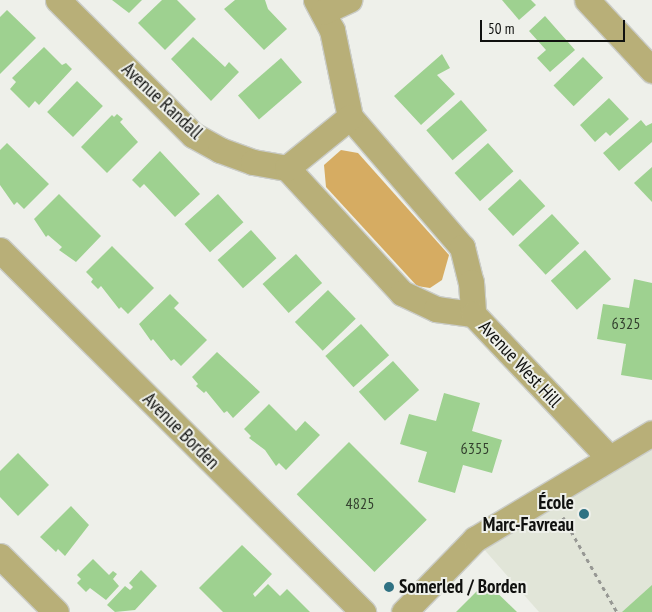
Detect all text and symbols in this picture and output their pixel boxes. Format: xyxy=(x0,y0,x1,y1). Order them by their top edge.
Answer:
scale bar xyxy=(482,10,627,42)
text: 50 m xyxy=(488,19,514,38)
street label: Avenue Randall xyxy=(117,58,207,144)
house number: 6325 xyxy=(612,313,640,333)
street label: Avenue West Hill xyxy=(474,316,566,412)
street label: Avenue Borden xyxy=(138,388,224,474)
house number: 6355 xyxy=(461,438,489,458)
place label: École Marc-Favreau xyxy=(483,492,574,536)
house number: 4825 xyxy=(346,493,374,513)
marker: École Marc-Favreau xyxy=(578,508,590,520)
place label: Somerled / Borden xyxy=(399,576,526,598)
marker: Somerled / Borden xyxy=(383,581,395,593)

